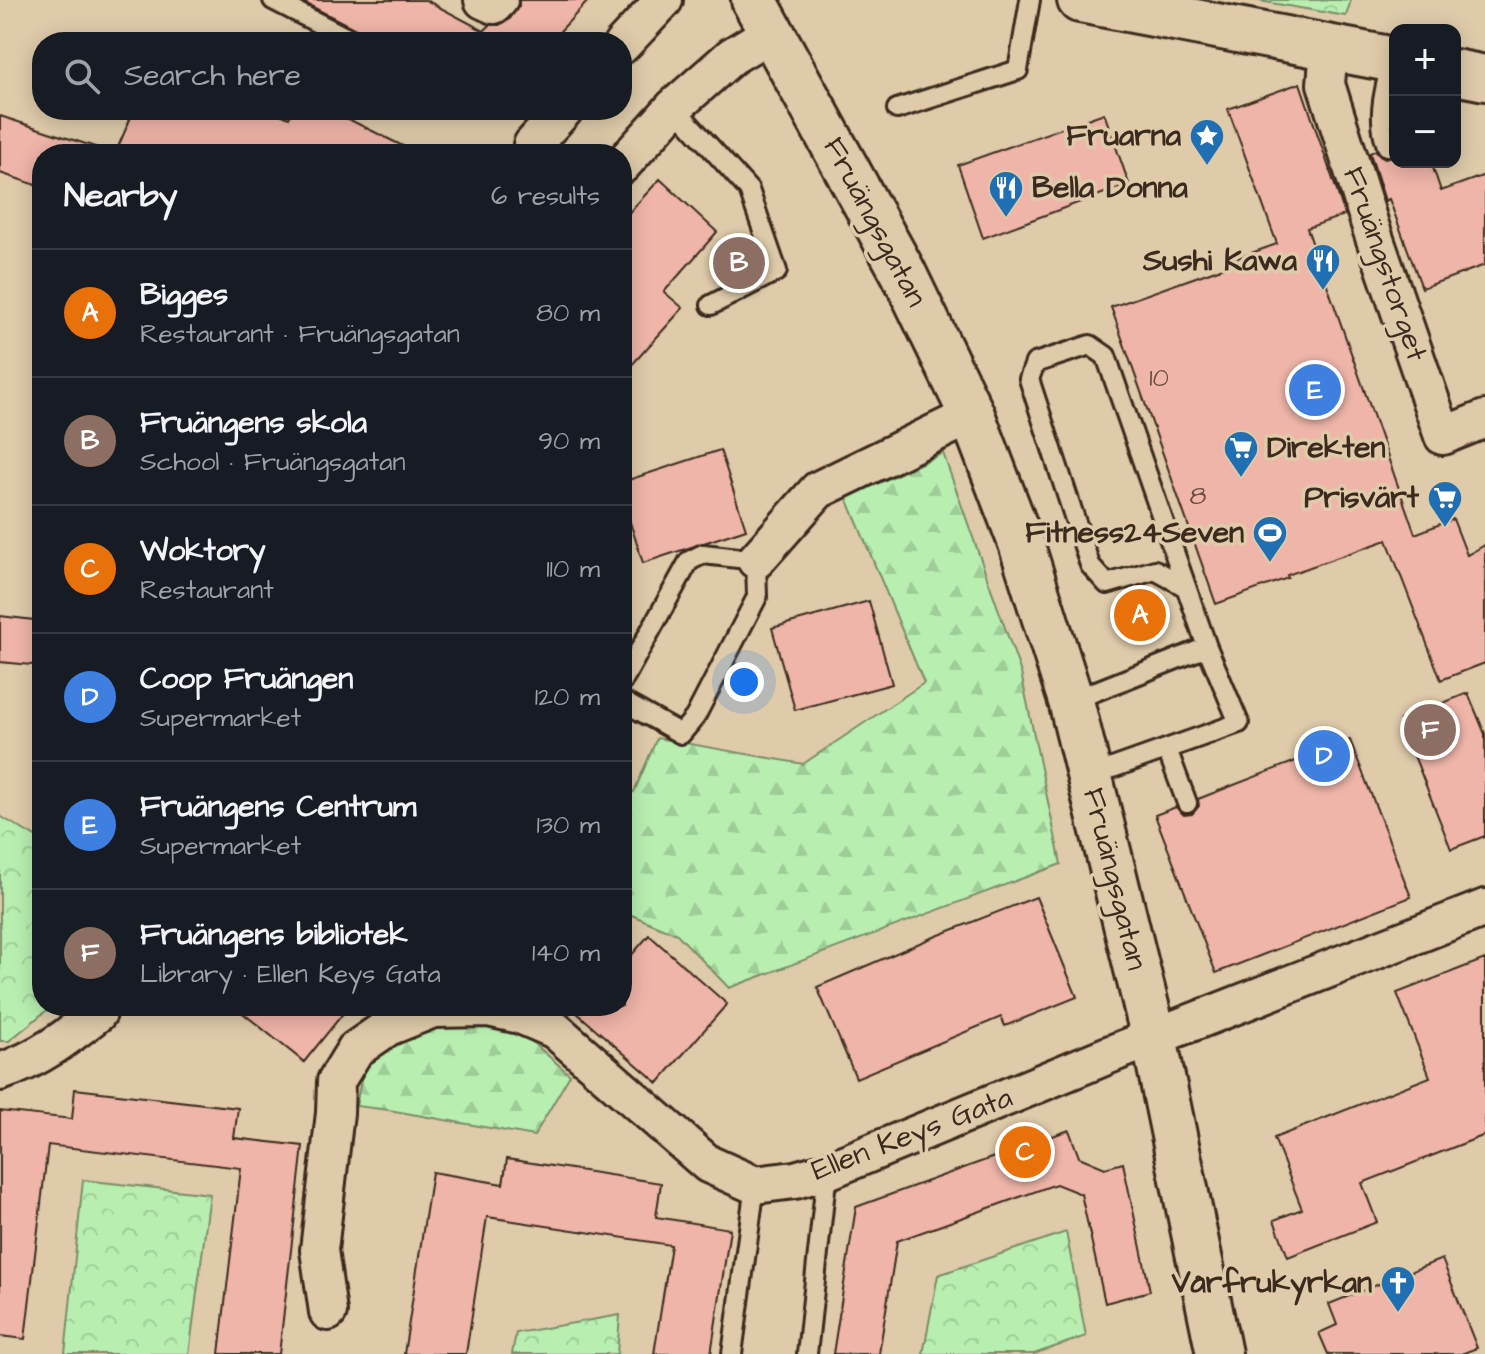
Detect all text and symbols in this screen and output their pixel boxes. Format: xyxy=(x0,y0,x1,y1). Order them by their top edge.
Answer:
map controls xyxy=(1389,24,1461,168)
button: + xyxy=(1389,24,1461,96)
search box xyxy=(32,32,632,120)
icon: search xyxy=(60,54,104,98)
text: Search here xyxy=(124,55,301,97)
button: − xyxy=(1389,96,1461,168)
place label: Fruarna xyxy=(1066,115,1182,157)
place icon: Fruarna xyxy=(1188,117,1226,167)
street label: Fruängsgatan xyxy=(812,130,937,315)
street label: Fruängstorget xyxy=(1331,161,1438,367)
place label: Bella Donna xyxy=(1032,167,1189,209)
restaurant icon: Bella Donna xyxy=(987,169,1025,219)
text: Nearby xyxy=(64,172,178,220)
text: 6 results xyxy=(491,178,600,214)
pin: B xyxy=(713,233,765,293)
place label: Sushi Kawa xyxy=(1142,240,1298,282)
restaurant icon: Sushi Kawa xyxy=(1304,242,1342,292)
text: Bigges xyxy=(140,274,228,316)
text: A xyxy=(82,295,98,331)
text: 80 m xyxy=(536,295,600,331)
text: Restaurant · Fruängsgatan xyxy=(140,316,460,352)
house number: 10 xyxy=(1149,360,1169,396)
pin: E xyxy=(1289,360,1341,420)
text: Fruängens skola xyxy=(140,402,367,444)
text: B xyxy=(81,423,99,459)
text: 90 m xyxy=(538,423,600,459)
place label: Direkten xyxy=(1267,427,1386,469)
supermarket icon: Direkten xyxy=(1222,429,1260,479)
text: School · Fruängsgatan xyxy=(140,444,405,480)
place label: Prisvärt xyxy=(1304,477,1420,519)
house number: 8 xyxy=(1190,478,1207,514)
supermarket icon: Prisvärt xyxy=(1426,479,1464,529)
place label: Fitness24Seven xyxy=(1025,512,1244,554)
sports icon: Fitness24Seven xyxy=(1251,514,1289,564)
text: Woktory xyxy=(140,530,266,572)
text: C xyxy=(81,551,99,587)
text: 110 m xyxy=(546,551,600,587)
text: Restaurant xyxy=(140,572,274,608)
pin: A xyxy=(1114,585,1166,645)
text: Coop Fruängen xyxy=(140,658,353,700)
your location xyxy=(724,662,764,702)
text: D xyxy=(82,679,98,715)
text: 120 m xyxy=(535,679,600,715)
text: Supermarket xyxy=(140,700,301,736)
pin: F xyxy=(1404,700,1456,760)
pin: D xyxy=(1298,726,1350,786)
street label: Fruängsgatan xyxy=(1071,783,1158,975)
text: Fruängens Centrum xyxy=(140,786,416,828)
text: E xyxy=(82,807,98,843)
text: 130 m xyxy=(536,807,600,843)
text: Supermarket xyxy=(140,828,301,864)
text: Fruängens bibliotek xyxy=(140,914,408,956)
text: F xyxy=(81,935,99,971)
text: 140 m xyxy=(532,935,600,971)
text: Library · Ellen Keys Gata xyxy=(140,956,441,992)
street label: Ellen Keys Gata xyxy=(806,1076,1019,1192)
pin: C xyxy=(999,1122,1051,1182)
place label: Vårfrukyrkan xyxy=(1171,1262,1372,1306)
church icon: Vårfrukyrkan xyxy=(1379,1264,1417,1314)

